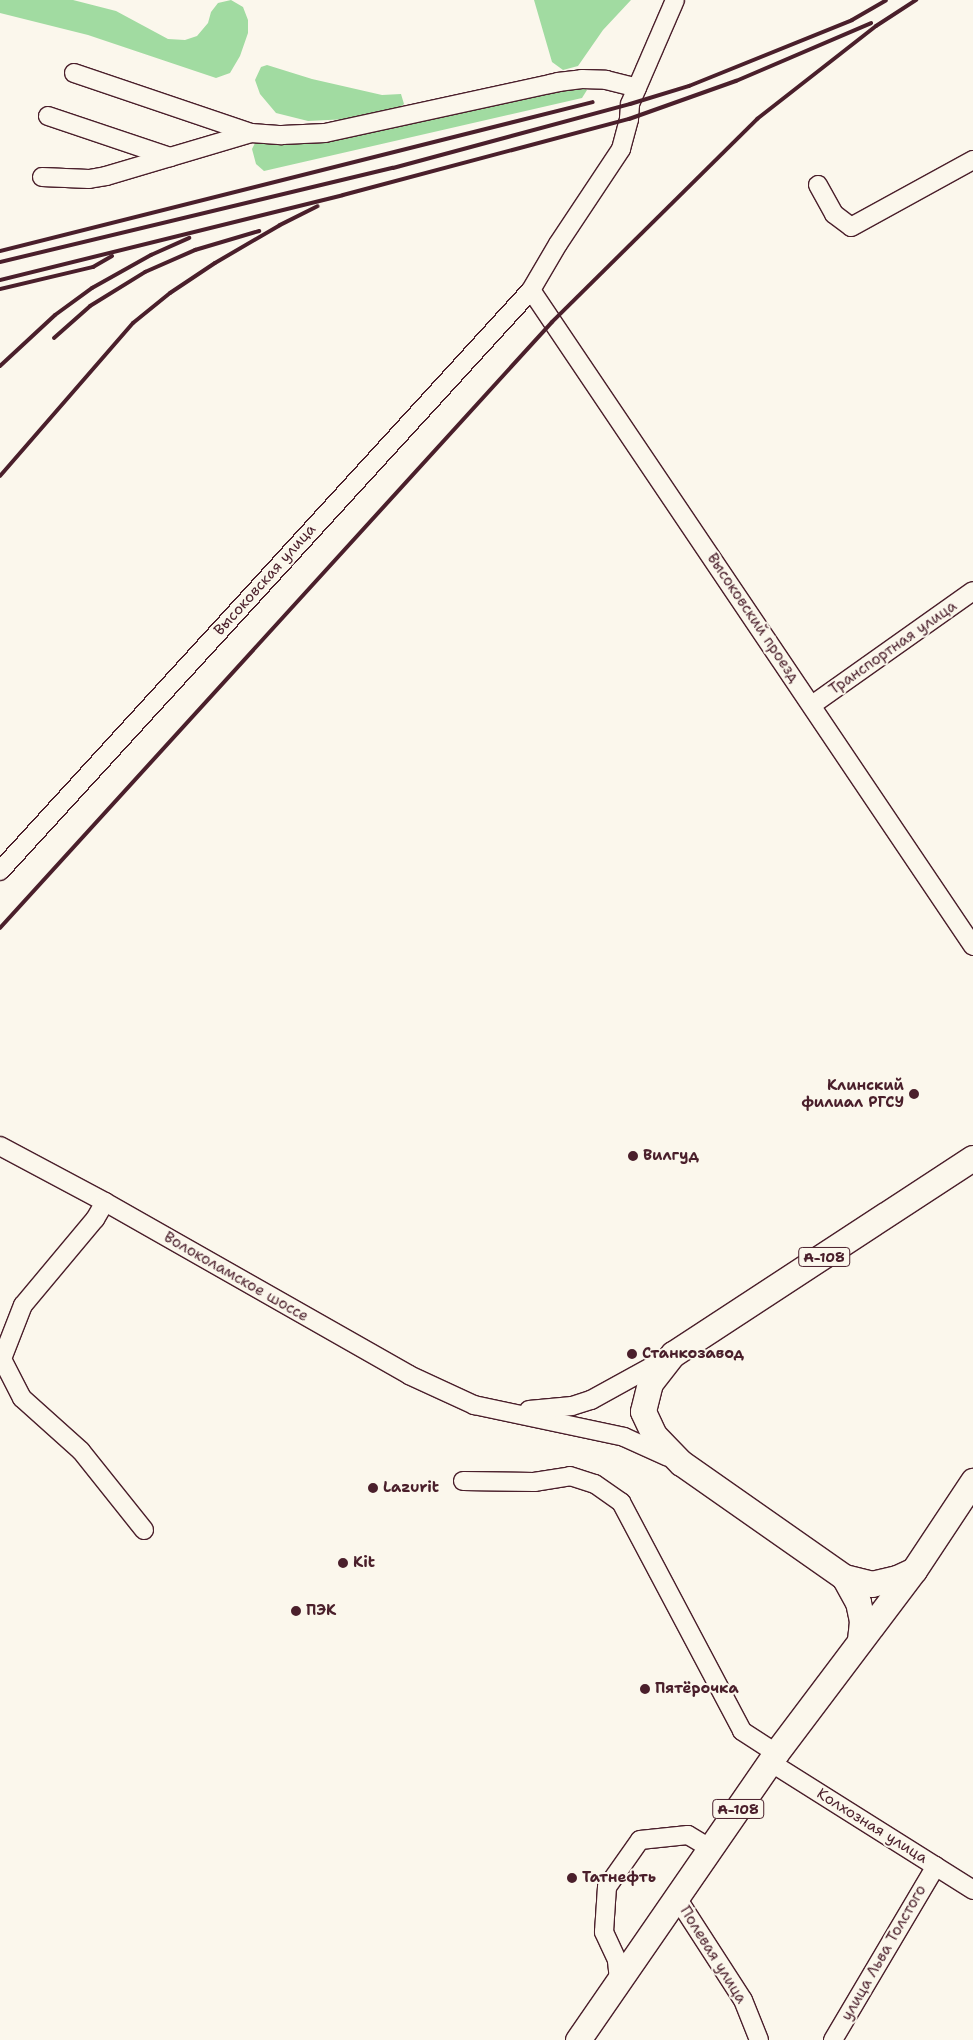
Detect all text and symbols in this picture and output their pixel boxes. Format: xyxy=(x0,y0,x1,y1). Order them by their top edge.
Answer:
street label: Высоковская улица xyxy=(210,521,320,639)
street label: Высоковский проезд xyxy=(703,550,803,686)
street label: Транспортная улица xyxy=(826,597,960,699)
place label: Клинский филиал РГСУ xyxy=(801,1076,904,1111)
marker: Клинский филиал РГСУ xyxy=(908,1088,920,1100)
place label: Вилгуд xyxy=(643,1147,699,1165)
marker: Вилгуд xyxy=(627,1150,639,1162)
street label: Волоколамское шоссе xyxy=(161,1228,311,1326)
road number: А-108 xyxy=(798,1246,850,1268)
place label: Станкозавод xyxy=(642,1345,744,1363)
marker: Станкозавод xyxy=(626,1348,638,1360)
place label: Lazurit xyxy=(383,1479,439,1497)
marker: Lazurit xyxy=(367,1482,379,1494)
place label: Kit xyxy=(353,1554,375,1572)
marker: Kit xyxy=(337,1557,349,1569)
place label: ПЭК xyxy=(306,1602,336,1620)
marker: ПЭК xyxy=(290,1605,302,1617)
place label: Пятёрочка xyxy=(655,1680,739,1698)
marker: Пятёрочка xyxy=(639,1683,651,1695)
street label: Колхозная улица xyxy=(813,1785,931,1867)
road number: А-108 xyxy=(712,1798,764,1820)
place label: Татнефть xyxy=(582,1869,656,1887)
marker: Татнефть xyxy=(566,1872,578,1884)
street label: улица Льва Толстого xyxy=(838,1882,930,2024)
street label: Полевая улица xyxy=(676,1903,750,2007)

